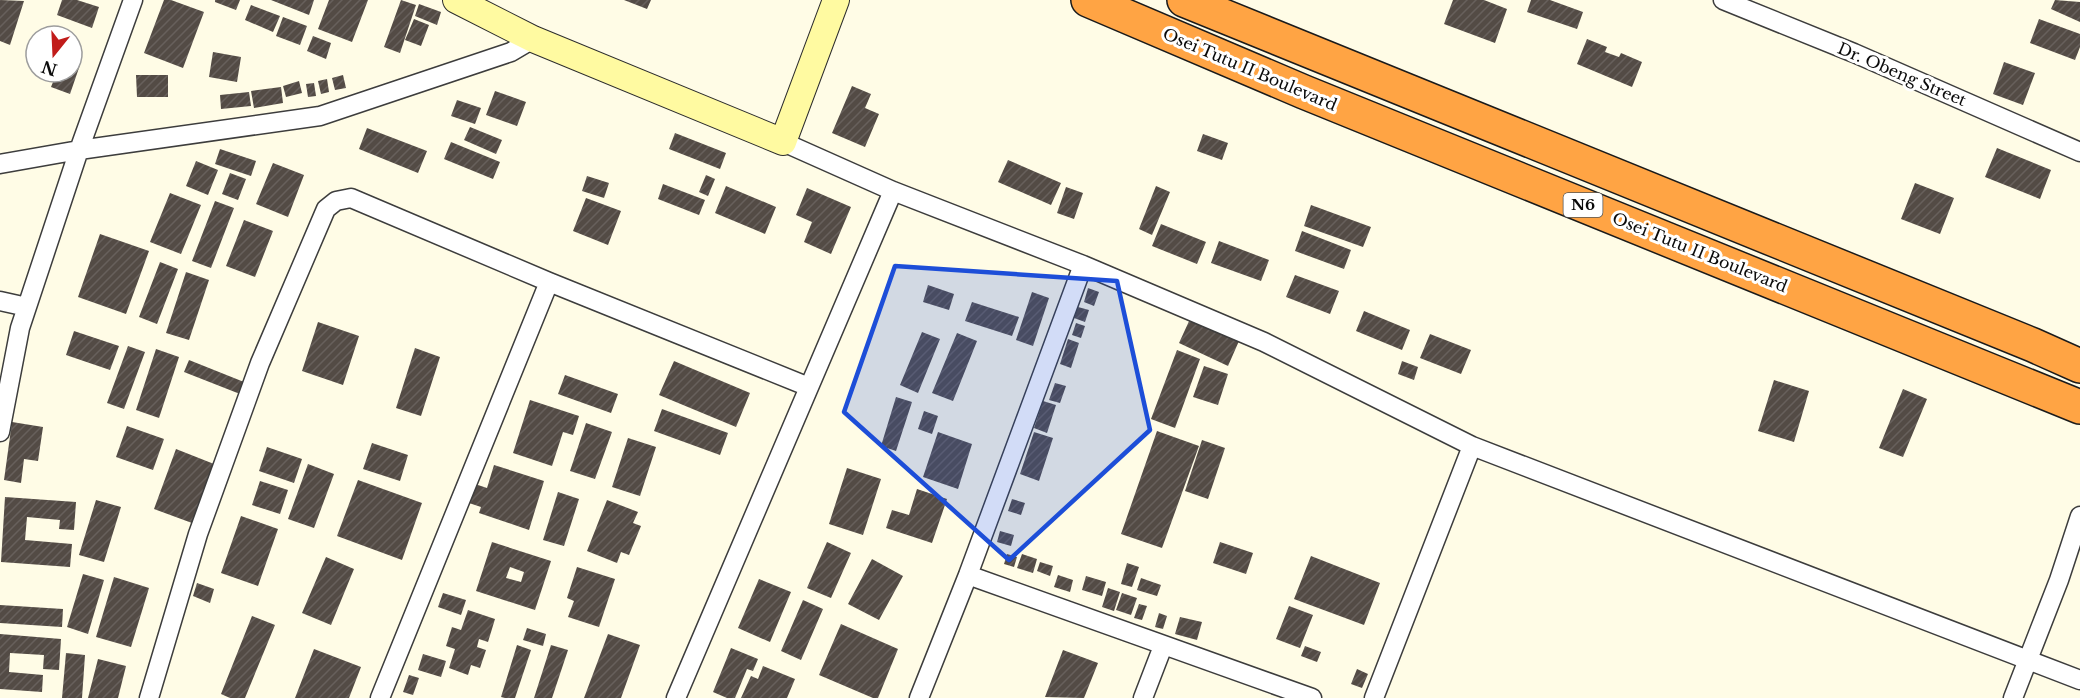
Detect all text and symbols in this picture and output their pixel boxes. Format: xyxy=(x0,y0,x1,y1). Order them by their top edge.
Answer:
street label: Osei Tutu II Boulevard xyxy=(1160,23,1340,115)
north arrow xyxy=(24,24,84,84)
street label: Dr. Obeng Street xyxy=(1835,38,1969,110)
text: N xyxy=(39,56,60,80)
road number: N6 xyxy=(1564,193,1602,217)
street label: Osei Tutu II Boulevard xyxy=(1609,208,1791,296)

